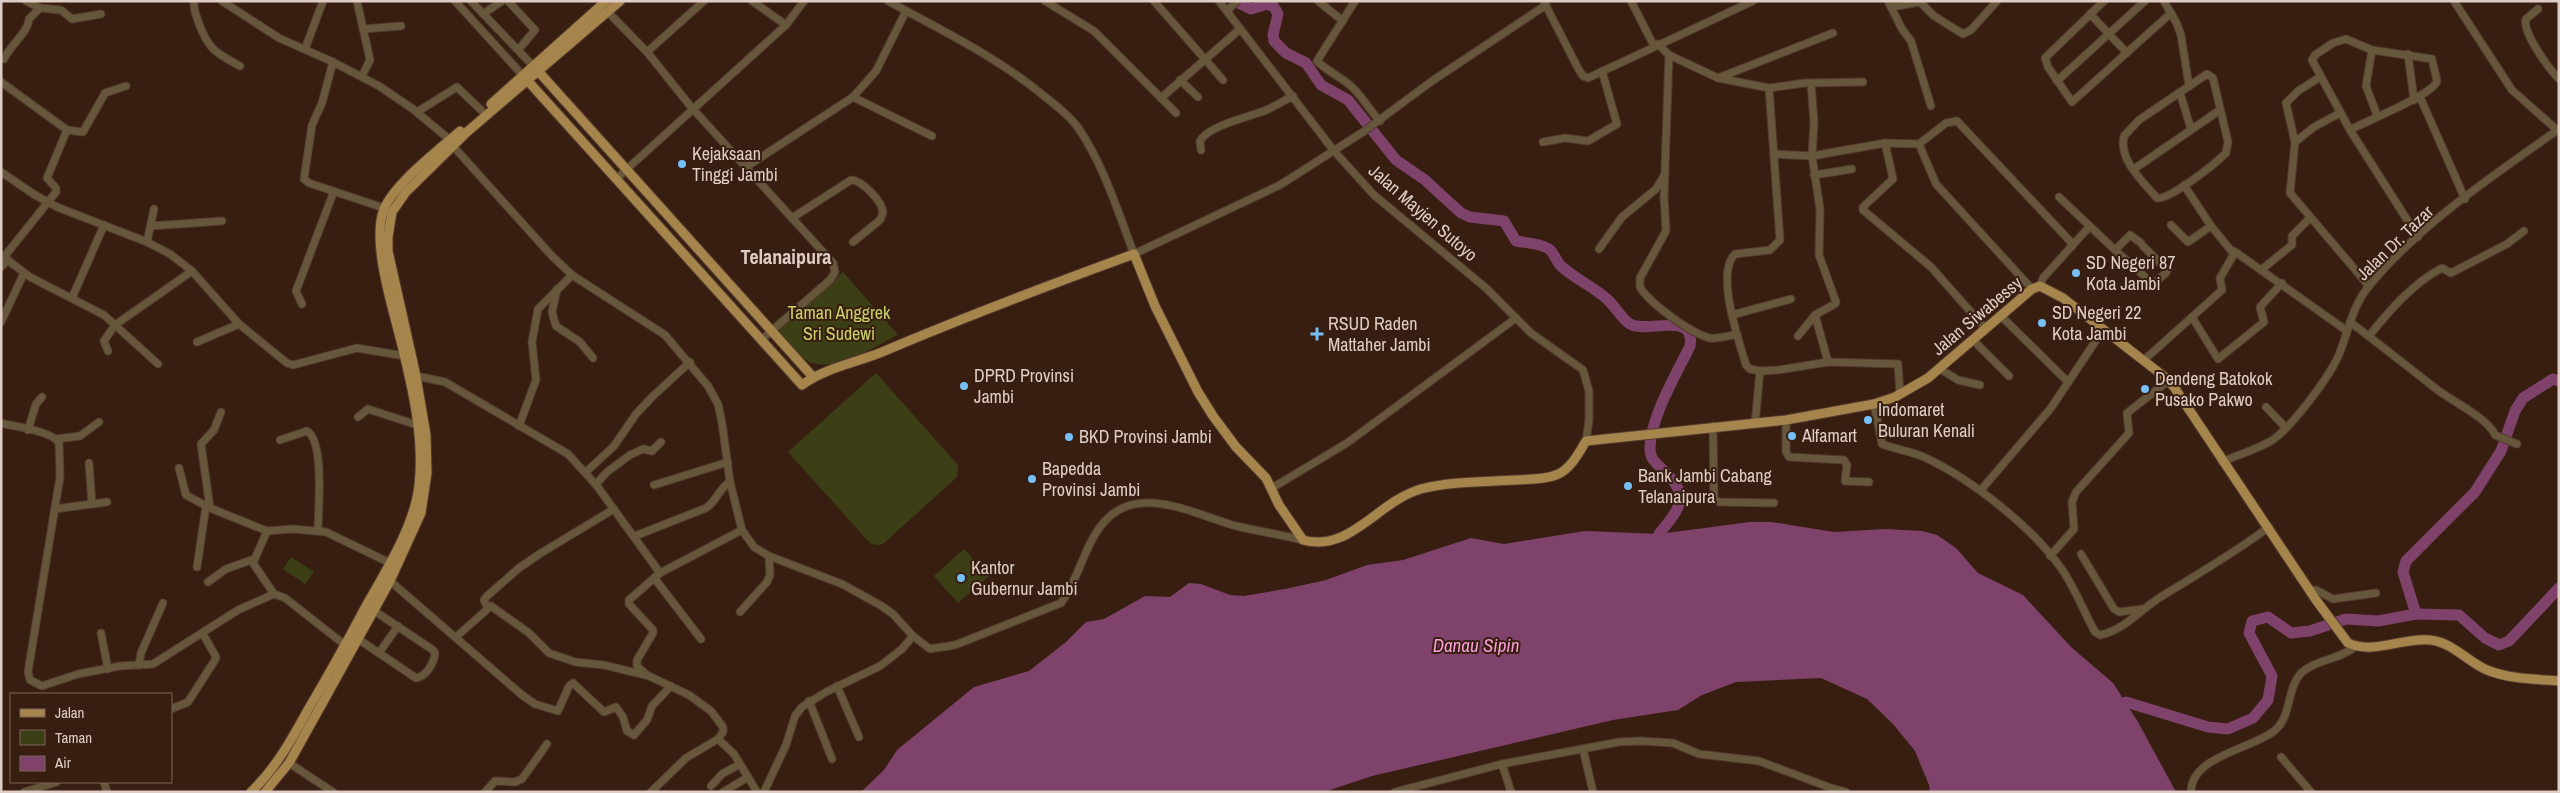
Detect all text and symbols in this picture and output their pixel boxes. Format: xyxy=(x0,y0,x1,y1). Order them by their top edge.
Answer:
place label: Kejaksaan Tinggi Jambi xyxy=(692,141,778,187)
marker: Kejaksaan Tinggi Jambi xyxy=(676,158,688,170)
street label: Jalan Mayjen Sutoyo xyxy=(1363,158,1483,267)
street label: Jalan Dr. Tazar xyxy=(2351,199,2439,286)
district label: Telanaipura xyxy=(741,243,831,270)
place label: SD Negeri 87 Kota Jambi xyxy=(2086,250,2175,296)
marker: SD Negeri 87 Kota Jambi xyxy=(2070,267,2082,279)
street label: Jalan Siwabessy xyxy=(1926,270,2028,361)
park label: Taman Anggrek Sri Sudewi xyxy=(788,300,891,346)
place label: SD Negeri 22 Kota Jambi xyxy=(2052,300,2141,346)
place label: RSUD Raden Mattaher Jambi xyxy=(1328,311,1431,357)
marker: SD Negeri 22 Kota Jambi xyxy=(2036,317,2048,329)
marker: RSUD Raden Mattaher Jambi xyxy=(1310,327,1324,341)
place label: DPRD Provinsi Jambi xyxy=(974,363,1074,409)
place label: Dendeng Batokok Pusako Pakwo xyxy=(2155,366,2273,412)
marker: DPRD Provinsi Jambi xyxy=(958,380,970,392)
marker: Dendeng Batokok Pusako Pakwo xyxy=(2139,383,2151,395)
place label: Indomaret Buluran Kenali xyxy=(1878,397,1975,443)
marker: Indomaret Buluran Kenali xyxy=(1862,414,1874,426)
place label: Alfamart xyxy=(1801,423,1857,448)
place label: BKD Provinsi Jambi xyxy=(1079,424,1212,449)
marker: Alfamart xyxy=(1786,430,1798,442)
marker: BKD Provinsi Jambi xyxy=(1063,431,1075,443)
place label: Bapedda Provinsi Jambi xyxy=(1042,456,1140,502)
place label: Bank Jambi Cabang Telanaipura xyxy=(1638,463,1773,509)
marker: Bapedda Provinsi Jambi xyxy=(1026,473,1038,485)
marker: Bank Jambi Cabang Telanaipura xyxy=(1622,480,1634,492)
place label: Kantor Gubernur Jambi xyxy=(971,555,1078,601)
marker: Kantor Gubernur Jambi xyxy=(955,572,967,584)
water label: Danau Sipin xyxy=(1433,632,1519,658)
legend xyxy=(10,693,172,783)
text: Jalan xyxy=(55,702,84,723)
text: Taman xyxy=(55,727,92,748)
text: Air xyxy=(54,752,71,773)

